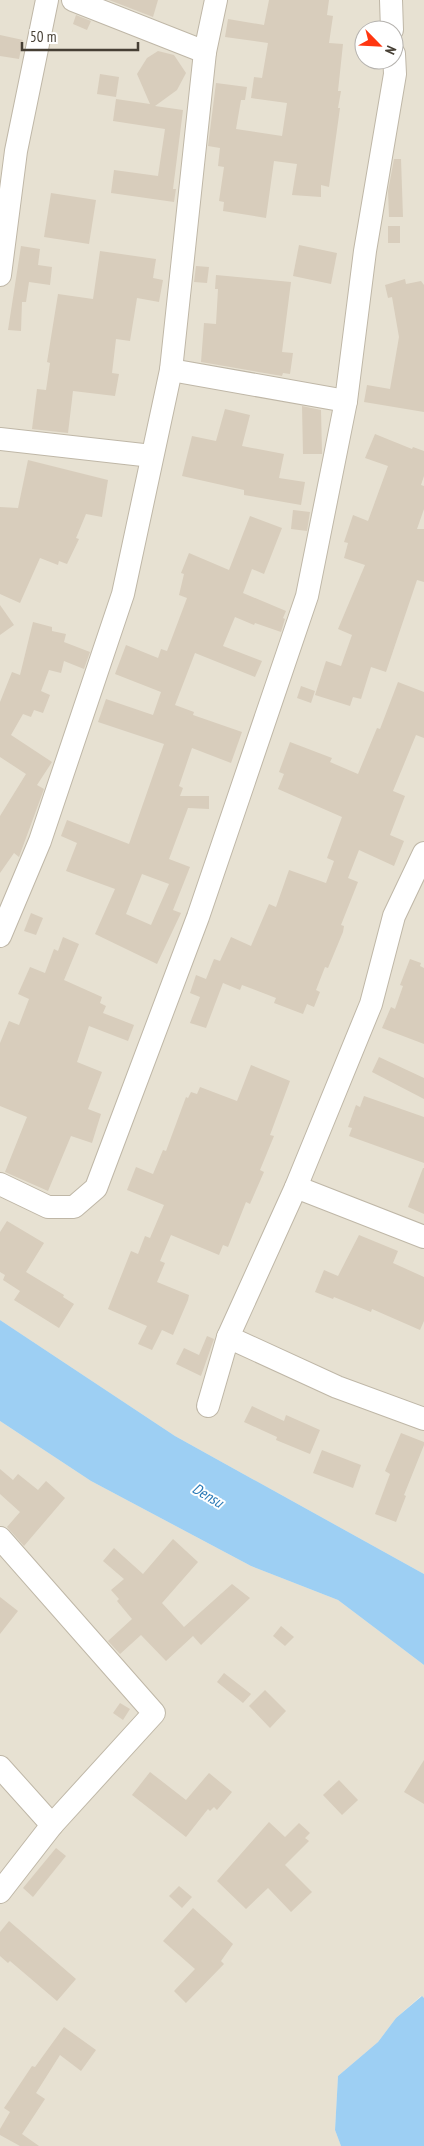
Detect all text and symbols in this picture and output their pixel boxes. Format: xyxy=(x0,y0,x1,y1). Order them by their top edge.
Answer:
scale bar xyxy=(22,20,139,52)
north arrow xyxy=(354,20,404,70)
text: 50 m xyxy=(30,27,56,46)
text: N xyxy=(381,43,401,57)
water label: Densu xyxy=(189,1479,228,1512)

